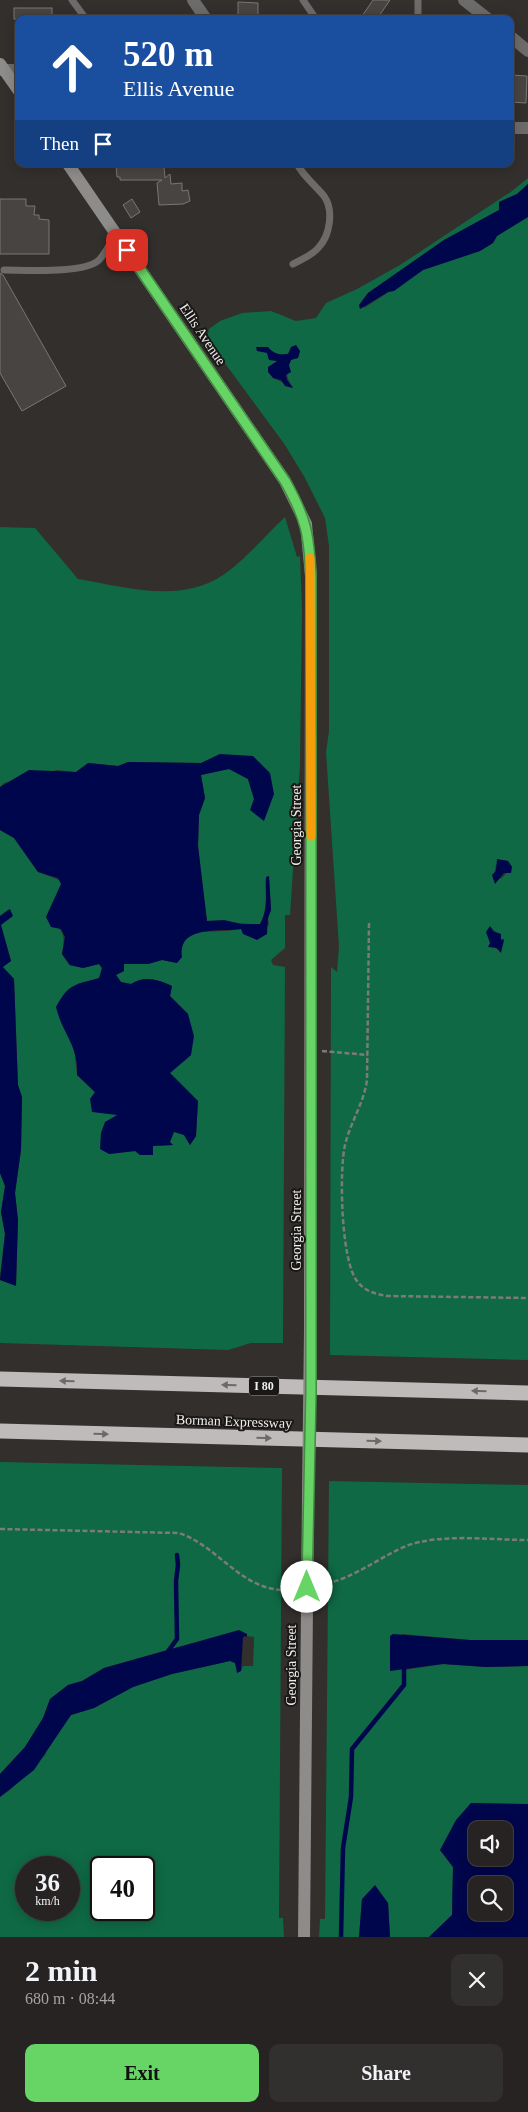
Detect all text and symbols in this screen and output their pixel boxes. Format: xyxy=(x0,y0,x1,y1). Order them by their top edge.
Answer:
icon: ahead xyxy=(40,35,105,100)
text: 520 m xyxy=(123,35,213,74)
text: Ellis Avenue xyxy=(123,76,234,101)
icon: arrive xyxy=(89,130,117,158)
text: Then xyxy=(40,133,79,154)
pin xyxy=(106,229,148,271)
icon: arrive xyxy=(113,236,141,264)
street label: Ellis Avenue xyxy=(177,301,229,368)
street label: Georgia Street xyxy=(289,784,304,866)
street label: Georgia Street xyxy=(289,1189,304,1271)
one-way arrow xyxy=(59,1376,75,1384)
road number: I 80 xyxy=(249,1376,279,1395)
one-way arrow xyxy=(221,1381,237,1389)
one-way arrow xyxy=(471,1387,487,1395)
street label: Borman Expressway xyxy=(176,1412,292,1431)
one-way arrow xyxy=(93,1430,109,1438)
one-way arrow xyxy=(256,1434,272,1442)
one-way arrow xyxy=(366,1437,382,1445)
position arrow xyxy=(280,1560,332,1612)
street label: Georgia Street xyxy=(284,1624,299,1706)
map controls xyxy=(468,1821,513,1921)
button: sound xyxy=(468,1821,513,1866)
speed limit sign: 40 xyxy=(90,1856,155,1921)
text: 36 xyxy=(35,1869,60,1896)
button: search xyxy=(468,1876,513,1921)
text: km/h xyxy=(35,1894,60,1908)
text: 2 min xyxy=(25,1954,98,1987)
button: close xyxy=(451,1954,503,2006)
text: 680 m · 08:44 xyxy=(25,1990,115,2007)
button: Exit xyxy=(25,2044,259,2102)
button: Share xyxy=(269,2044,503,2102)

